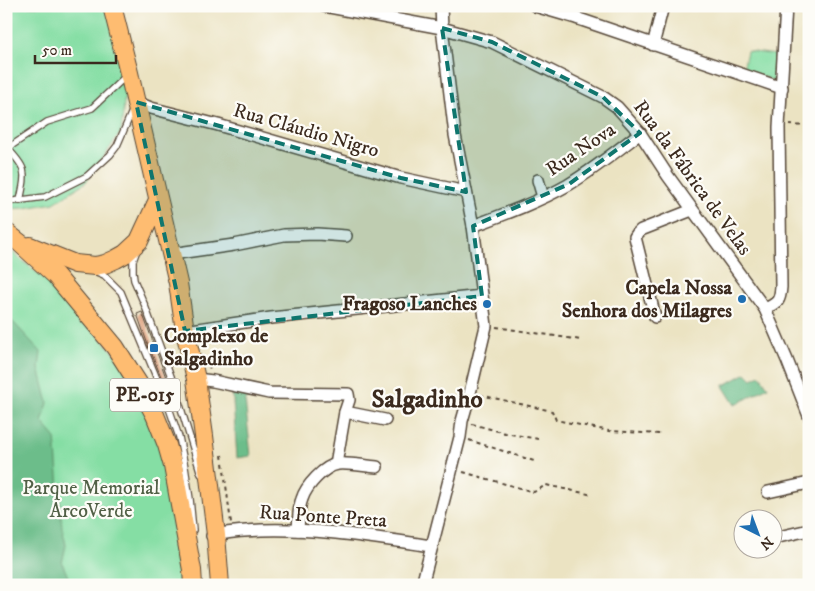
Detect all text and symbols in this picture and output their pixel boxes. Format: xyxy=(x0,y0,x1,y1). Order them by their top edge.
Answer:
scale bar xyxy=(35,32,116,64)
text: 50 m xyxy=(42,41,72,60)
street label: Rua da Fábrica de Velas xyxy=(627,96,757,261)
street label: Rua Cláudio Nigro xyxy=(230,98,382,164)
street label: Rua Nova xyxy=(541,117,621,182)
place label: Capela Nossa Senhora dos Milagres xyxy=(562,276,732,324)
place label: Fragoso Lanches xyxy=(342,292,477,317)
marker: Capela Nossa Senhora dos Milagres xyxy=(736,293,748,305)
marker: Fragoso Lanches xyxy=(481,298,493,310)
place label: Complexo de Salgadinho xyxy=(164,324,269,372)
marker: Complexo de Salgadinho xyxy=(148,342,160,354)
road number: PE-015 xyxy=(110,378,180,412)
district label: Salgadinho xyxy=(371,384,483,415)
park label: Parque Memorial ArcoVerde xyxy=(22,476,160,524)
street label: Rua Ponte Preta xyxy=(258,500,388,534)
north arrow xyxy=(732,508,782,558)
text: N xyxy=(755,532,776,554)

